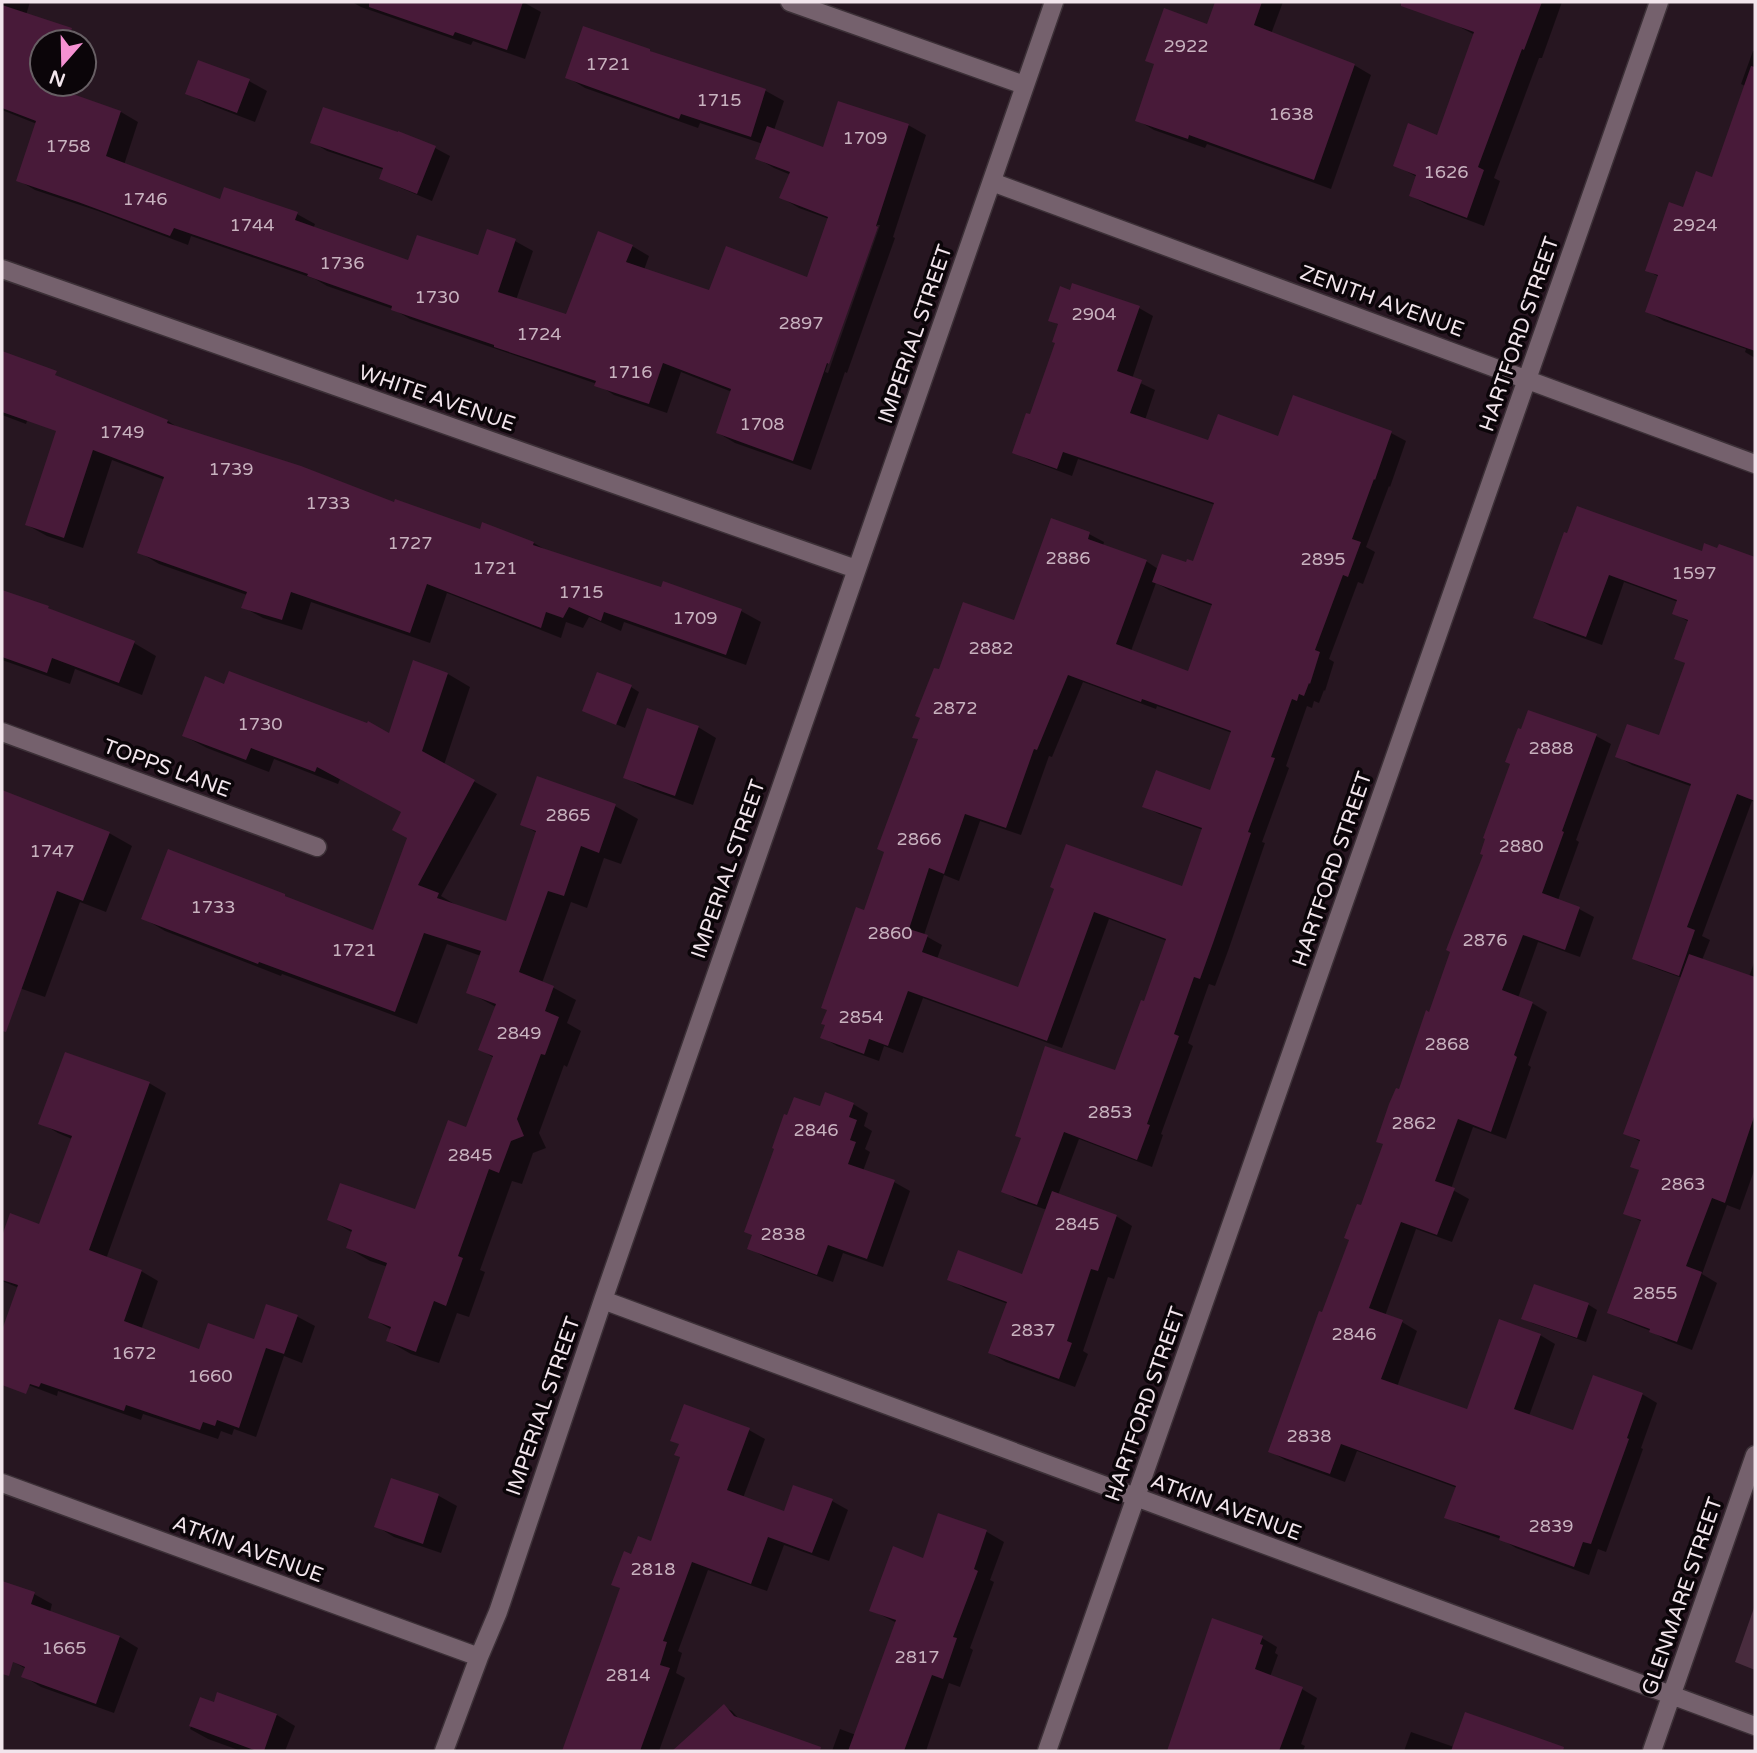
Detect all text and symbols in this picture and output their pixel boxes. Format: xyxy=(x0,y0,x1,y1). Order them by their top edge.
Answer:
north arrow xyxy=(28,28,98,98)
house number: 2922 xyxy=(1163,35,1209,57)
house number: 1721 xyxy=(585,53,631,75)
text: N xyxy=(47,65,68,91)
house number: 1715 xyxy=(696,89,742,111)
house number: 1638 xyxy=(1268,103,1314,125)
house number: 1709 xyxy=(842,127,888,149)
house number: 1758 xyxy=(45,135,91,157)
house number: 1626 xyxy=(1423,161,1469,183)
house number: 1746 xyxy=(122,188,168,210)
house number: 1744 xyxy=(229,214,275,236)
house number: 2924 xyxy=(1672,214,1718,236)
street label: HARTFORD STREET xyxy=(1474,233,1565,435)
street label: IMPERIAL STREET xyxy=(873,241,958,427)
house number: 1736 xyxy=(319,252,365,274)
street label: ZENITH AVENUE xyxy=(1296,260,1467,343)
house number: 1730 xyxy=(414,286,460,308)
house number: 2904 xyxy=(1071,303,1117,325)
house number: 2897 xyxy=(778,312,824,334)
house number: 1724 xyxy=(516,323,562,345)
street label: WHITE AVENUE xyxy=(355,360,518,437)
house number: 1716 xyxy=(607,361,653,383)
house number: 1708 xyxy=(739,413,785,435)
house number: 1749 xyxy=(99,421,145,443)
house number: 1739 xyxy=(208,458,254,480)
house number: 1733 xyxy=(305,492,351,514)
house number: 1727 xyxy=(387,532,433,554)
house number: 2886 xyxy=(1045,547,1091,569)
house number: 2895 xyxy=(1300,548,1346,570)
house number: 1721 xyxy=(472,557,518,579)
house number: 1597 xyxy=(1671,562,1717,584)
house number: 1715 xyxy=(558,581,604,603)
house number: 1709 xyxy=(672,607,718,629)
house number: 2882 xyxy=(968,637,1014,659)
house number: 2872 xyxy=(932,697,978,719)
house number: 1730 xyxy=(237,713,283,735)
street label: TOPPS LANE xyxy=(100,734,234,803)
house number: 2888 xyxy=(1528,737,1574,759)
street label: HARTFORD STREET xyxy=(1287,768,1378,970)
street label: IMPERIAL STREET xyxy=(686,776,771,962)
house number: 2865 xyxy=(545,804,591,826)
house number: 2866 xyxy=(896,828,942,850)
house number: 2880 xyxy=(1498,835,1544,857)
house number: 1747 xyxy=(29,840,75,862)
house number: 1733 xyxy=(190,896,236,918)
house number: 2860 xyxy=(867,922,913,944)
house number: 2876 xyxy=(1462,929,1508,951)
house number: 1721 xyxy=(331,939,377,961)
house number: 2854 xyxy=(838,1006,884,1028)
house number: 2849 xyxy=(496,1022,542,1044)
house number: 2868 xyxy=(1424,1033,1470,1055)
house number: 2853 xyxy=(1087,1101,1133,1123)
house number: 2862 xyxy=(1391,1112,1437,1134)
house number: 2846 xyxy=(793,1119,839,1141)
house number: 2845 xyxy=(447,1144,493,1166)
house number: 2863 xyxy=(1660,1173,1706,1195)
house number: 2845 xyxy=(1054,1213,1100,1235)
house number: 2838 xyxy=(760,1223,806,1245)
house number: 2855 xyxy=(1632,1282,1678,1304)
street label: HARTFORD STREET xyxy=(1100,1303,1191,1505)
street label: IMPERIAL STREET xyxy=(501,1313,586,1499)
house number: 2837 xyxy=(1010,1319,1056,1341)
house number: 2846 xyxy=(1331,1323,1377,1345)
house number: 1672 xyxy=(111,1342,157,1364)
house number: 1660 xyxy=(187,1365,233,1387)
house number: 2838 xyxy=(1286,1425,1332,1447)
street label: ATKIN AVENUE xyxy=(1147,1469,1305,1546)
street label: GLENMARE STREET xyxy=(1637,1494,1728,1698)
street label: ATKIN AVENUE xyxy=(169,1511,327,1588)
house number: 2839 xyxy=(1528,1515,1574,1537)
house number: 2818 xyxy=(630,1558,676,1580)
house number: 1665 xyxy=(41,1637,87,1659)
house number: 2817 xyxy=(894,1646,940,1668)
house number: 2814 xyxy=(605,1664,651,1686)

